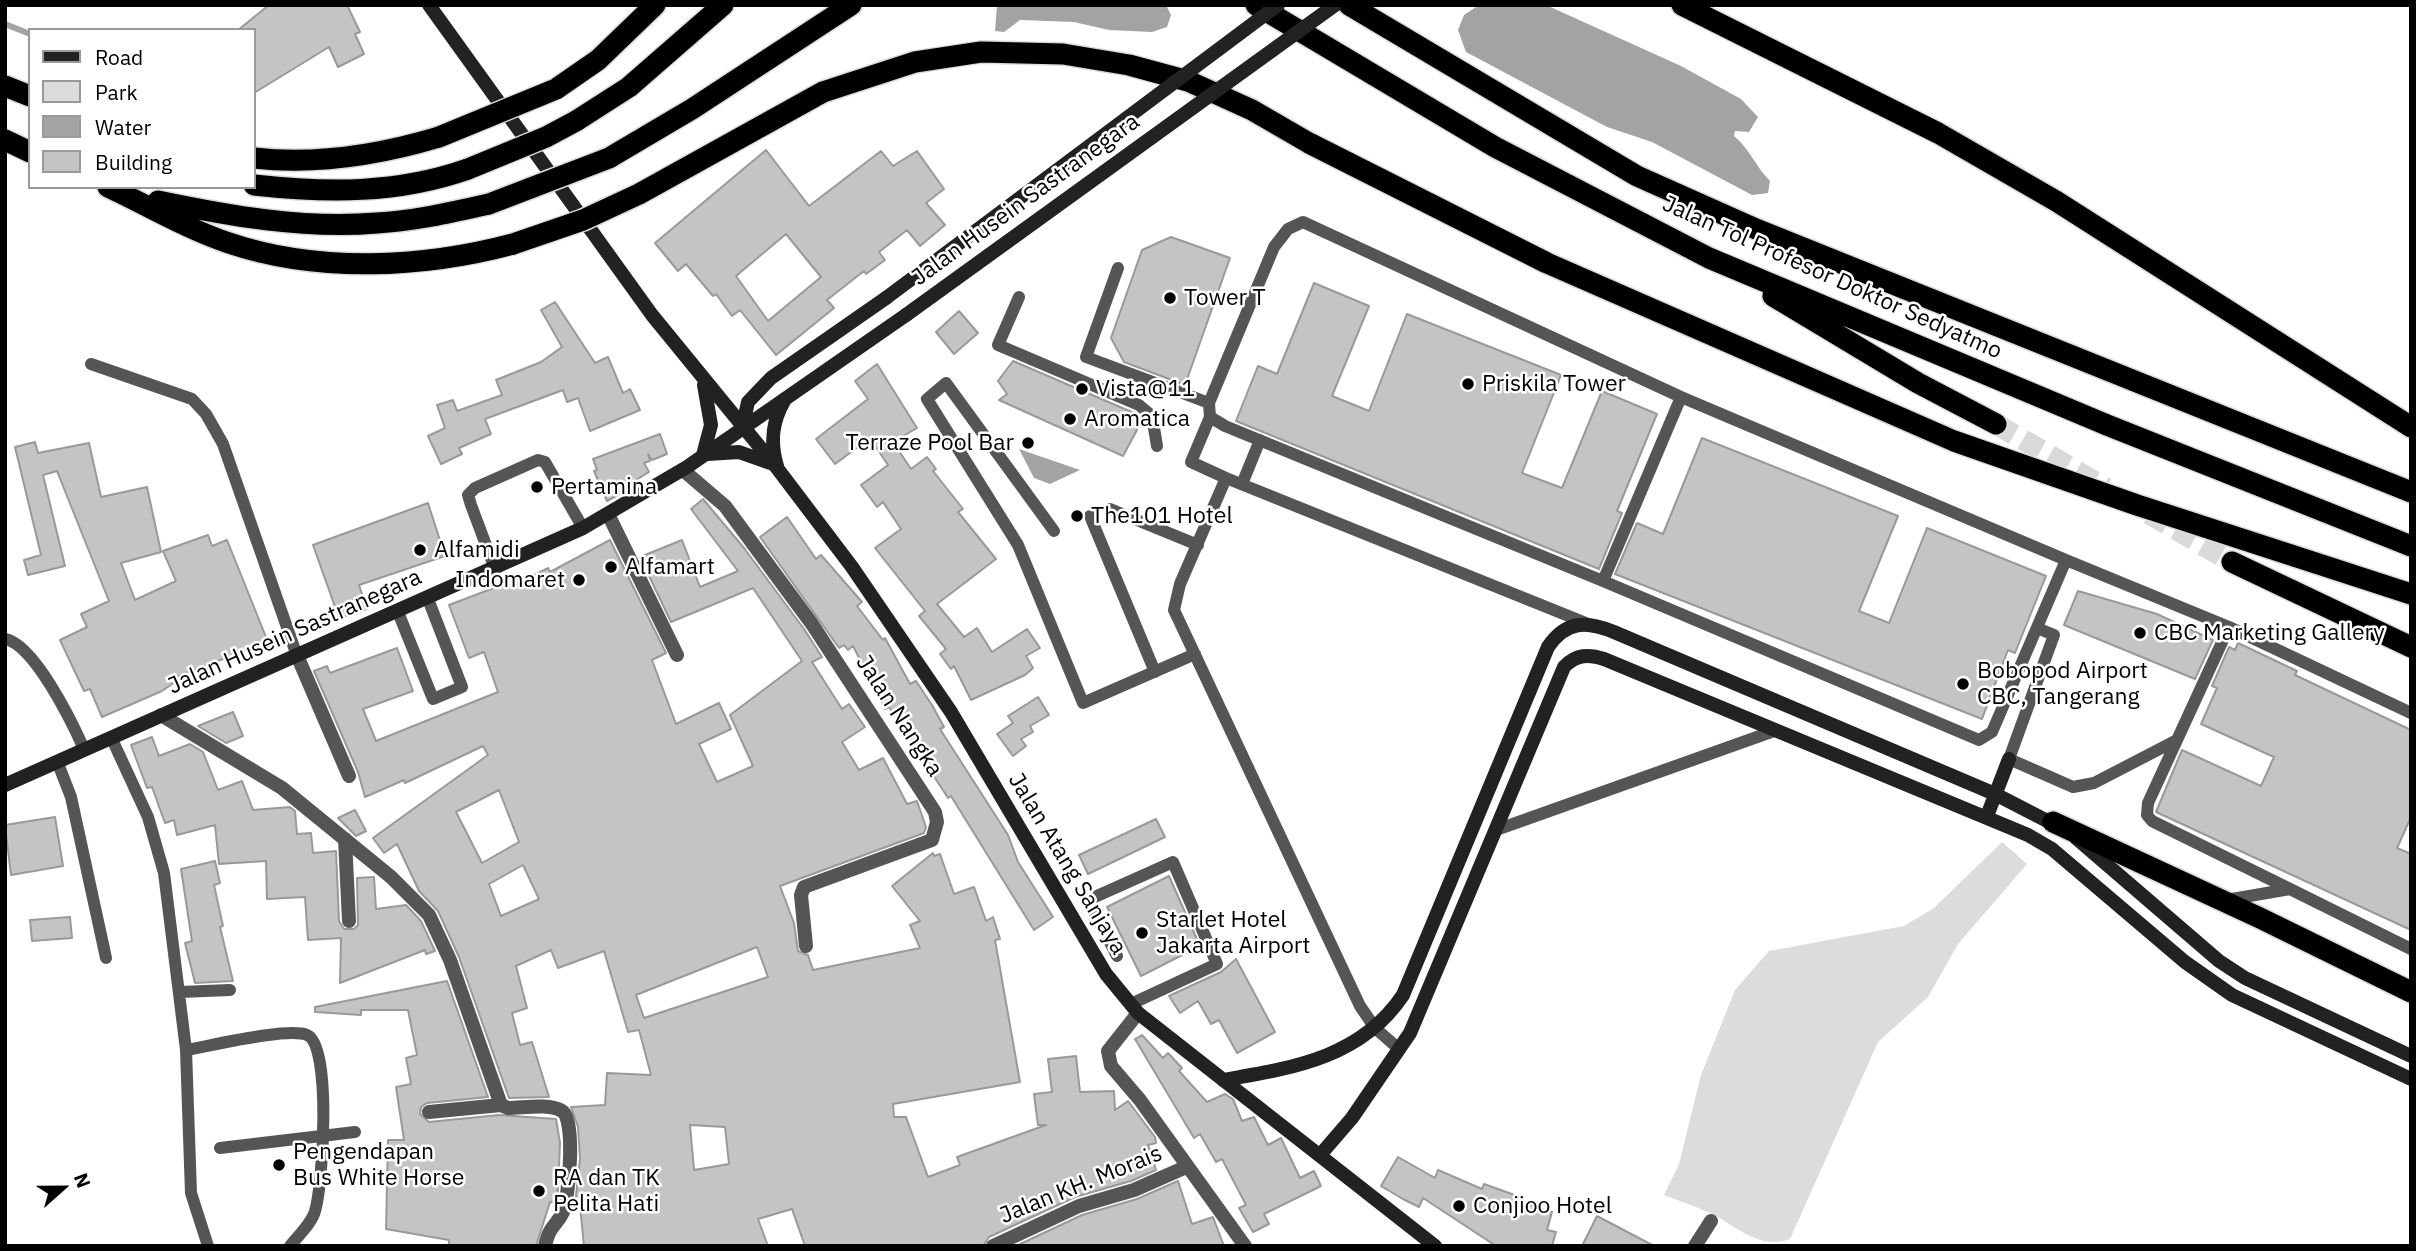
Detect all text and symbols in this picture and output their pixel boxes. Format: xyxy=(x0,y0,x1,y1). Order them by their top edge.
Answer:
legend xyxy=(28,28,256,189)
text: Road xyxy=(95,43,143,71)
text: Park xyxy=(95,78,138,106)
street label: Jalan Husein Sastranegara xyxy=(907,108,1145,292)
text: Water xyxy=(95,113,151,141)
text: Building xyxy=(95,148,172,176)
street label: Jalan Tol Profesor Doktor Sedyatmo xyxy=(1658,190,2006,366)
place label: Tower T xyxy=(1184,284,1266,312)
marker: Tower T xyxy=(1162,290,1178,306)
place label: Priskila Tower xyxy=(1482,370,1626,398)
place label: Vista@11 xyxy=(1096,375,1195,403)
marker: Priskila Tower xyxy=(1460,376,1476,392)
marker: Vista@11 xyxy=(1074,381,1090,397)
place label: Aromatica xyxy=(1084,405,1190,433)
marker: Aromatica xyxy=(1062,411,1078,427)
place label: Terraze Pool Bar xyxy=(845,429,1014,457)
marker: Terraze Pool Bar xyxy=(1020,435,1036,451)
place label: Pertamina xyxy=(551,473,657,501)
marker: Pertamina xyxy=(529,479,545,495)
place label: The101 Hotel xyxy=(1091,502,1233,530)
marker: The101 Hotel xyxy=(1069,508,1085,524)
place label: Alfamidi xyxy=(434,536,520,564)
marker: Alfamidi xyxy=(412,542,428,558)
place label: Alfamart xyxy=(625,553,715,581)
marker: Alfamart xyxy=(603,559,619,575)
street label: Jalan Husein Sastranegara xyxy=(164,564,426,700)
place label: Indomaret xyxy=(455,566,565,594)
marker: Indomaret xyxy=(571,572,587,588)
place label: CBC Marketing Gallery xyxy=(2154,619,2385,647)
marker: CBC Marketing Gallery xyxy=(2132,625,2148,641)
street label: Jalan Nangka xyxy=(850,650,948,782)
place label: Bobopod Airport CBC, Tangerang xyxy=(1977,657,2148,711)
marker: Bobopod Airport CBC, Tangerang xyxy=(1955,676,1971,692)
street label: Jalan Atang Sanjaya xyxy=(1002,768,1132,960)
place label: Starlet Hotel Jakarta Airport xyxy=(1156,906,1310,960)
marker: Starlet Hotel Jakarta Airport xyxy=(1134,925,1150,941)
place label: Pengendapan Bus White Horse xyxy=(293,1138,464,1192)
street label: Jalan KH. Morais xyxy=(996,1140,1166,1230)
north arrow xyxy=(28,1153,98,1223)
marker: Pengendapan Bus White Horse xyxy=(271,1157,287,1173)
place label: RA dan TK Pelita Hati xyxy=(553,1164,660,1218)
text: N xyxy=(69,1170,96,1191)
marker: RA dan TK Pelita Hati xyxy=(531,1183,547,1199)
place label: Conjioo Hotel xyxy=(1473,1192,1612,1220)
marker: Conjioo Hotel xyxy=(1451,1198,1467,1214)

